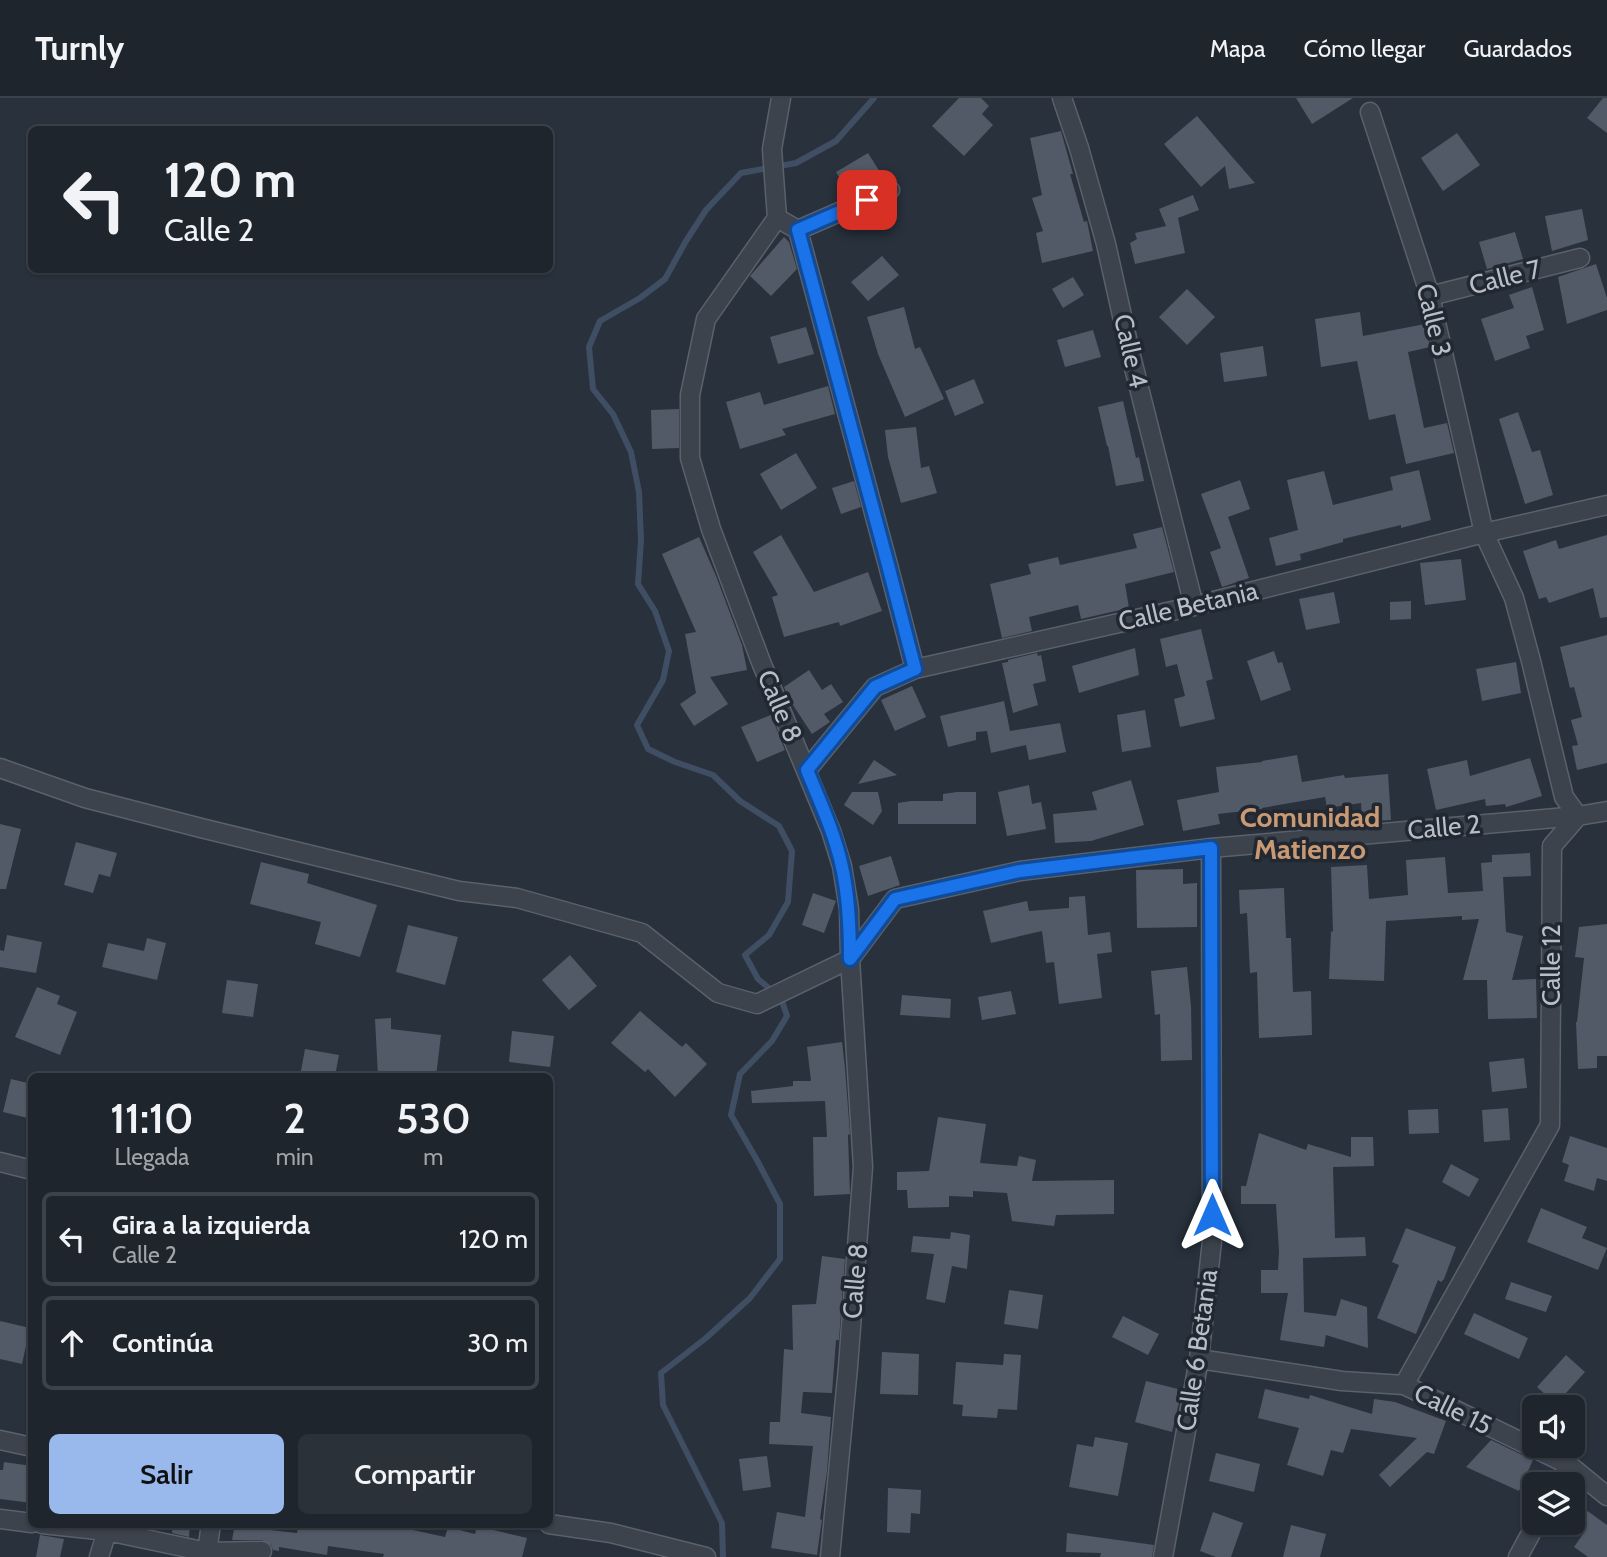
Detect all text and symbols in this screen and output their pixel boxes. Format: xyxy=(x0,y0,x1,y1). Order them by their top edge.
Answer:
text: Turnly xyxy=(35,28,124,68)
text: Mapa xyxy=(1210,34,1266,63)
text: Cómo llegar xyxy=(1304,34,1425,63)
text: Guardados xyxy=(1463,34,1572,63)
text: 120 m xyxy=(164,150,296,209)
icon: left xyxy=(49,154,140,245)
pin xyxy=(837,170,897,230)
icon: arrive xyxy=(848,181,886,219)
text: Calle 2 xyxy=(164,210,254,249)
street label: Calle 7 xyxy=(1466,253,1544,301)
street label: Calle 3 xyxy=(1410,280,1458,360)
street label: Calle 4 xyxy=(1107,311,1155,391)
street label: Calle Betania xyxy=(1115,574,1261,638)
street label: Calle 8 xyxy=(751,665,809,747)
district label: Comunidad Matienzo xyxy=(1240,800,1380,866)
street label: Calle 2 xyxy=(1406,808,1482,846)
street label: Calle 12 xyxy=(1535,924,1567,1006)
text: 11:10 xyxy=(110,1092,193,1144)
text: 2 xyxy=(284,1092,306,1144)
text: 530 xyxy=(396,1092,471,1144)
text: Llegada xyxy=(114,1143,189,1171)
text: min xyxy=(276,1143,314,1171)
text: m xyxy=(423,1143,443,1171)
position arrow xyxy=(1175,1178,1249,1252)
text: Gira a la izquierda xyxy=(112,1209,310,1241)
icon: left xyxy=(53,1220,91,1258)
text: 120 m xyxy=(459,1223,528,1255)
text: Calle 2 xyxy=(112,1241,177,1269)
street label: Calle 8 xyxy=(836,1242,874,1320)
street label: Calle 6 Betania xyxy=(1170,1267,1224,1433)
icon: ahead xyxy=(53,1324,91,1362)
text: Continúa xyxy=(112,1327,213,1359)
text: 30 m xyxy=(467,1327,528,1359)
street label: Calle 15 xyxy=(1409,1377,1497,1441)
map controls xyxy=(1522,1395,1585,1535)
button: sound xyxy=(1522,1395,1585,1458)
button: Salir xyxy=(49,1434,284,1514)
button: Compartir xyxy=(298,1434,532,1514)
button: layers xyxy=(1522,1472,1585,1535)

